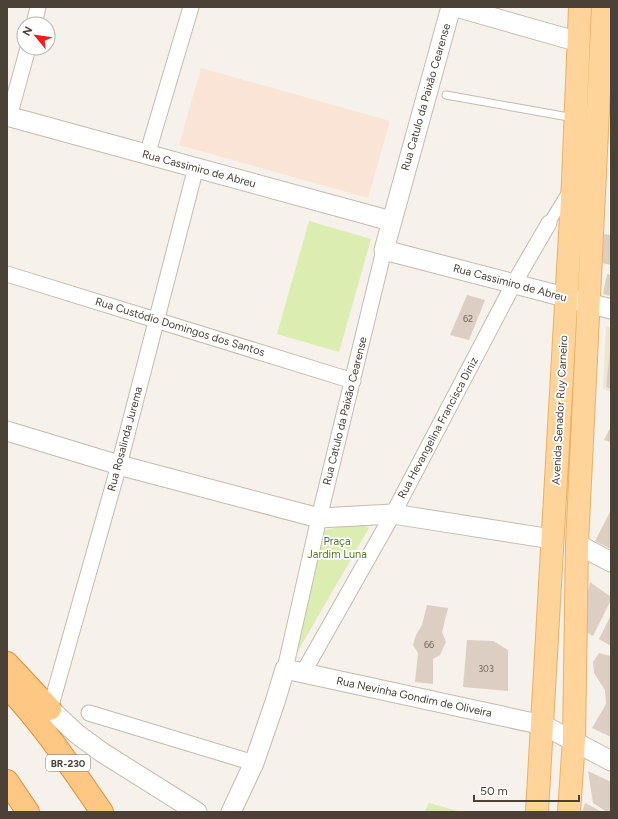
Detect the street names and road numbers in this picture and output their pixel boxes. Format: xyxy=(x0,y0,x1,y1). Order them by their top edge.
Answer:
street label: Rua Catulo da Paixão Cearense xyxy=(399,22,453,172)
street label: Rua Cassimiro de Abreu xyxy=(141,148,257,190)
street label: Rua Cassimiro de Abreu xyxy=(452,262,568,304)
street label: Rua Custódio Domingos dos Santos xyxy=(94,295,266,359)
street label: Avenida Senador Ruy Carneiro xyxy=(550,335,570,485)
street label: Rua Catulo da Paixão Cearense xyxy=(320,336,370,486)
street label: Rua Hevangelina Francisca Diniz xyxy=(395,355,481,501)
street label: Rua Rosalinda Jurema xyxy=(105,385,145,493)
street label: Rua Nevinha Gondim de Oliveira xyxy=(335,674,493,720)
road number: BR-230 xyxy=(46,755,90,771)

